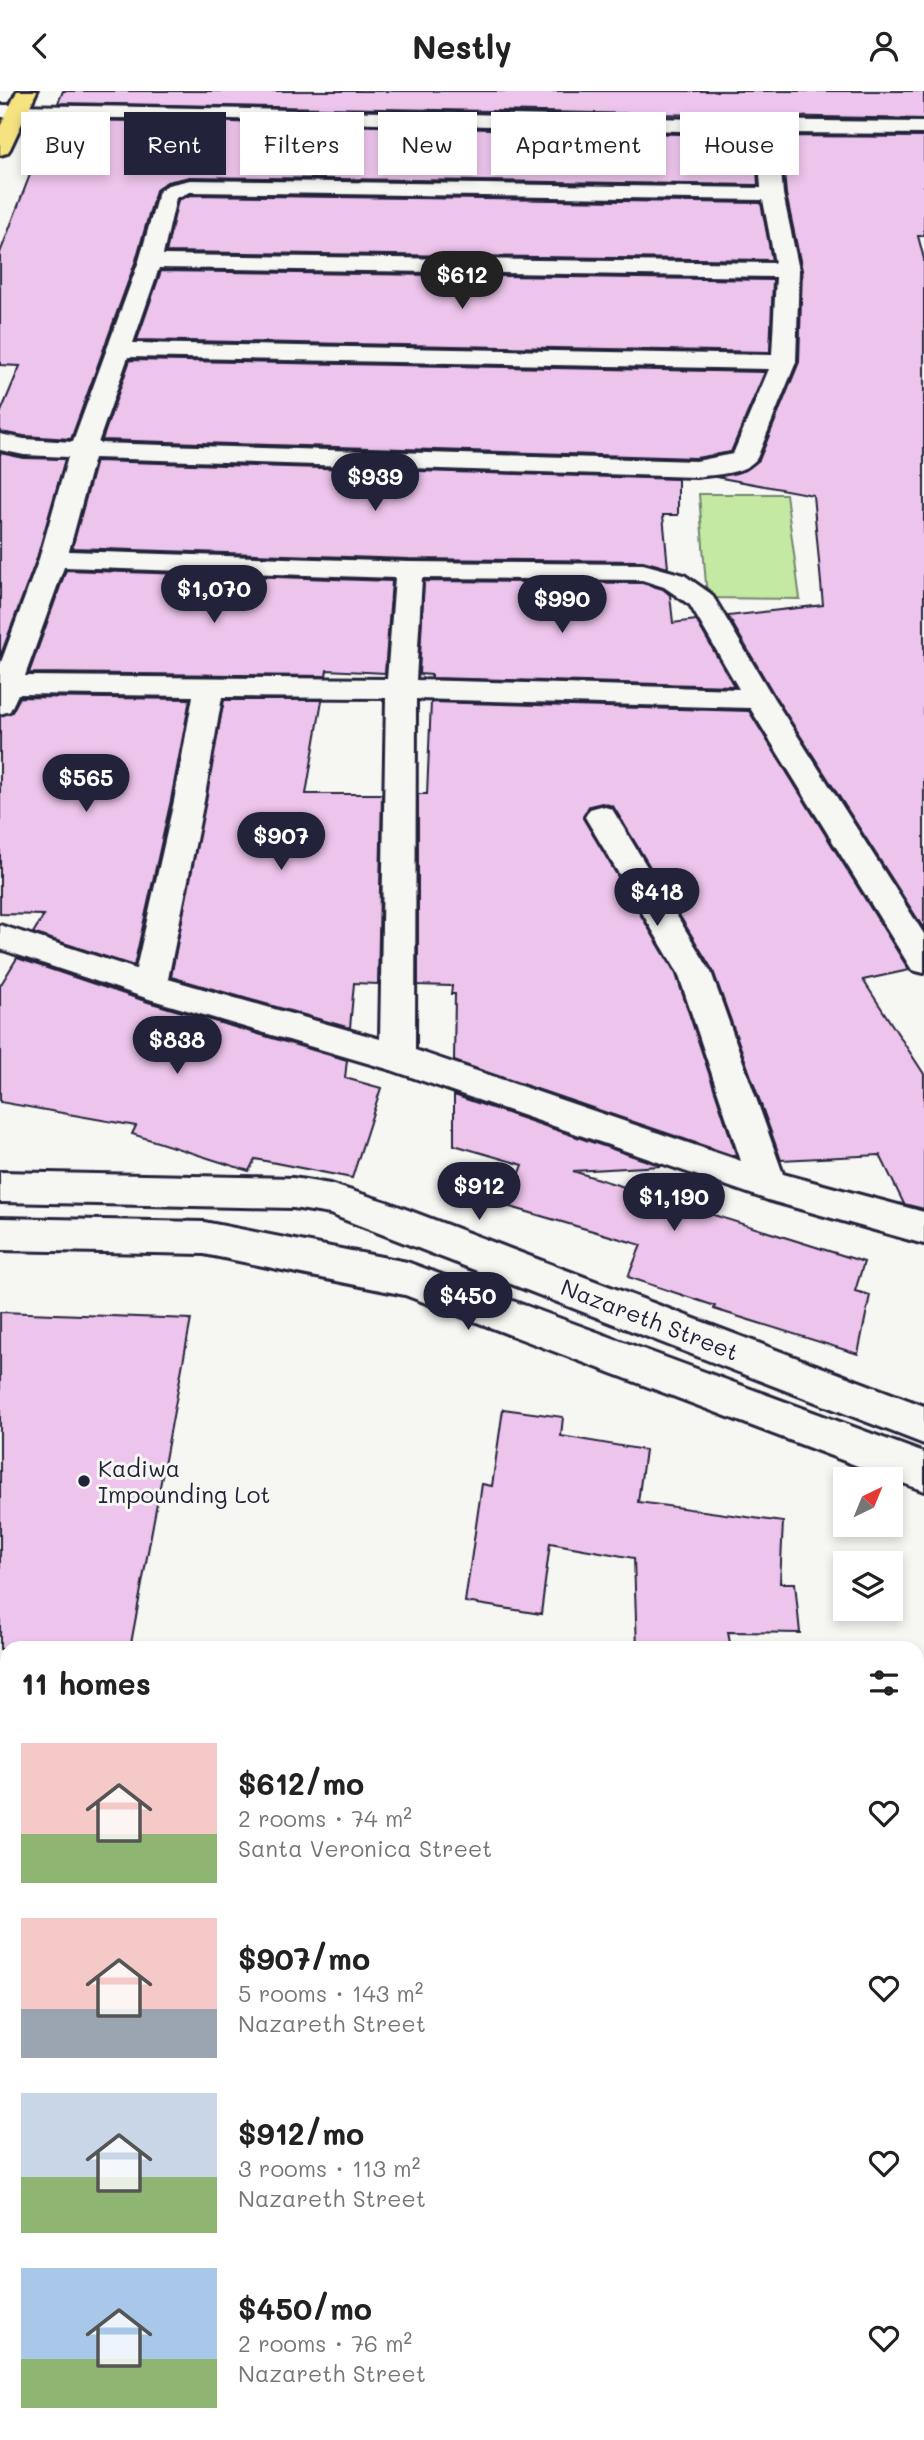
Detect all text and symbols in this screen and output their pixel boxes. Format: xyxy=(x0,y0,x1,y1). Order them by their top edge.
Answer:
text: Nestly xyxy=(412,25,512,67)
icon: back xyxy=(21,27,59,65)
icon: person xyxy=(865,27,903,65)
chip: Buy xyxy=(21,112,110,175)
chip: Rent xyxy=(124,112,226,175)
chip: Filters xyxy=(240,112,364,175)
chip: New xyxy=(378,112,477,175)
chip: Apartment xyxy=(491,112,666,175)
chip: House xyxy=(680,112,799,175)
pin: $612 xyxy=(421,251,503,311)
text: $612 xyxy=(436,259,488,289)
pin: $939 xyxy=(334,453,416,513)
text: $939 xyxy=(347,461,403,491)
pin: $1,070 xyxy=(157,566,271,625)
text: $1,070 xyxy=(177,573,251,603)
pin: $990 xyxy=(521,575,603,635)
text: $990 xyxy=(534,583,590,613)
pin: $565 xyxy=(45,755,127,814)
text: $565 xyxy=(59,762,114,792)
pin: $907 xyxy=(240,813,322,872)
text: $907 xyxy=(253,820,309,850)
pin: $418 xyxy=(616,869,698,928)
text: $418 xyxy=(630,876,684,906)
pin: $838 xyxy=(136,1017,218,1076)
text: $838 xyxy=(149,1024,205,1054)
pin: $912 xyxy=(438,1163,520,1222)
text: $912 xyxy=(453,1170,505,1200)
pin: $1,190 xyxy=(617,1173,731,1233)
text: $1,190 xyxy=(639,1181,709,1211)
street label: Nazareth Street xyxy=(557,1271,743,1367)
pin: $450 xyxy=(427,1273,509,1332)
text: $450 xyxy=(439,1280,497,1310)
place label: Kadiwa Impounding Lot xyxy=(98,1453,270,1509)
north arrow xyxy=(833,1467,903,1537)
map controls xyxy=(833,1467,903,1621)
marker: Kadiwa Impounding Lot xyxy=(76,1473,92,1489)
button: layers xyxy=(833,1551,903,1621)
text: 11 homes xyxy=(21,1663,151,1703)
icon: filters xyxy=(865,1664,903,1702)
text: $612/mo xyxy=(238,1763,364,1803)
icon: home xyxy=(77,1771,161,1855)
icon: heart xyxy=(865,1794,903,1832)
text: 2 rooms · 74 m² xyxy=(238,1803,412,1833)
text: Santa Veronica Street xyxy=(238,1833,492,1863)
text: $907/mo xyxy=(238,1938,370,1978)
icon: home xyxy=(77,1946,161,2030)
icon: heart xyxy=(865,1969,903,2007)
text: 5 rooms · 143 m² xyxy=(238,1978,424,2008)
text: Nazareth Street xyxy=(238,2008,426,2038)
text: $912/mo xyxy=(238,2113,364,2153)
icon: home xyxy=(77,2121,161,2205)
icon: heart xyxy=(865,2144,903,2182)
text: 3 rooms · 113 m² xyxy=(238,2153,420,2183)
text: Nazareth Street xyxy=(238,2183,426,2213)
text: $450/mo xyxy=(238,2288,372,2328)
icon: home xyxy=(77,2296,161,2380)
icon: heart xyxy=(865,2319,903,2357)
text: 2 rooms · 76 m² xyxy=(238,2328,412,2358)
text: Nazareth Street xyxy=(238,2358,426,2388)

